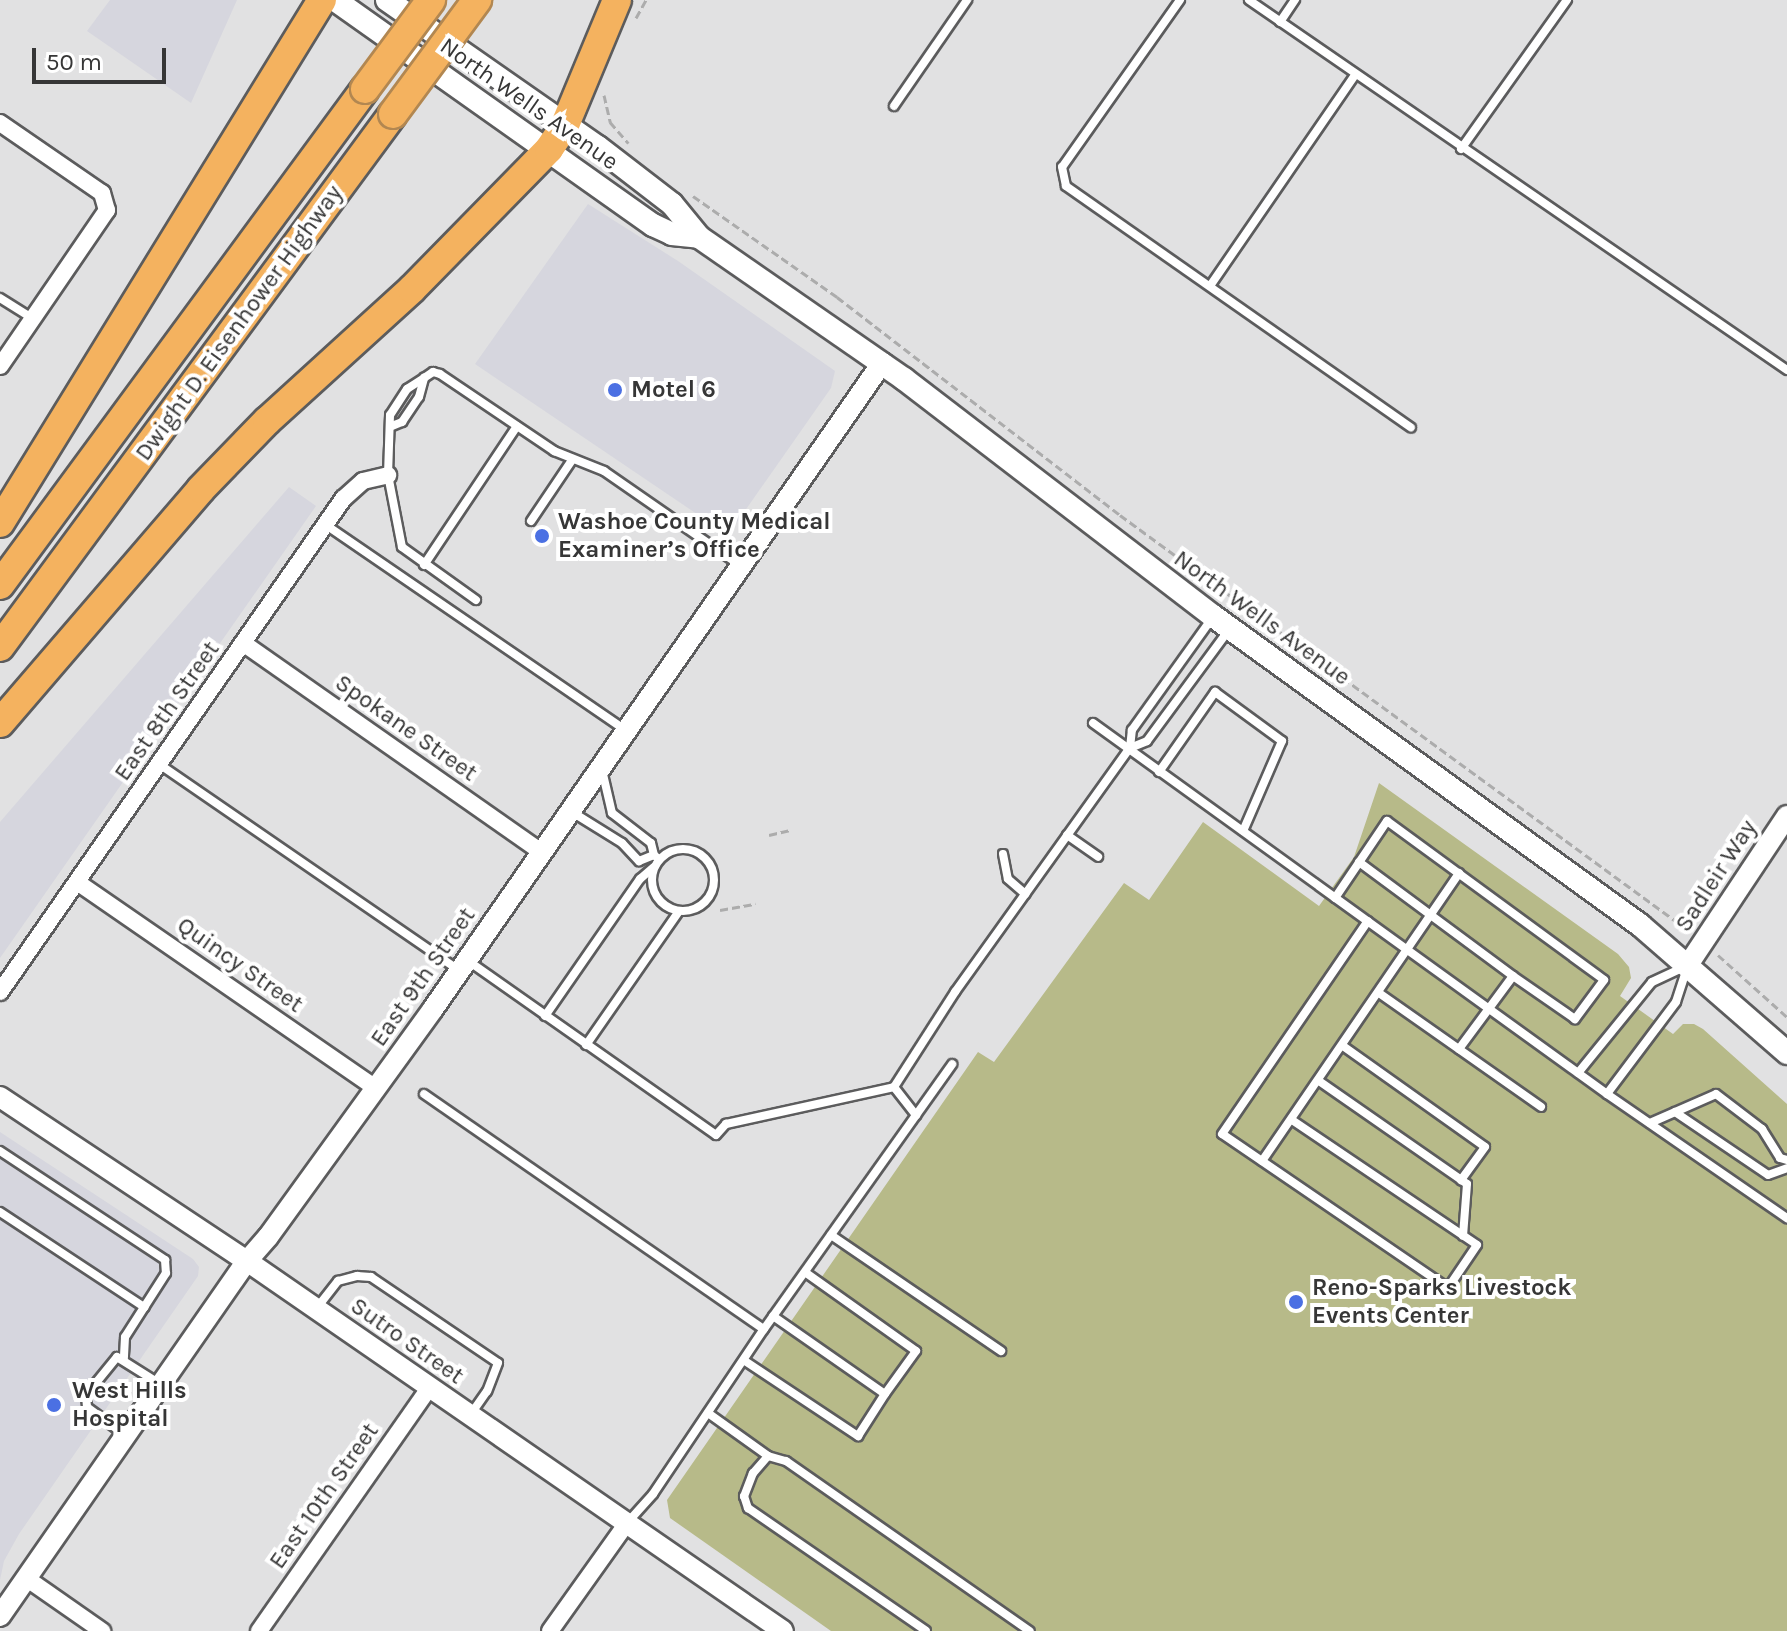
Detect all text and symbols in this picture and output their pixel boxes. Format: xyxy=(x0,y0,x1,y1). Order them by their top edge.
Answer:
scale bar xyxy=(36,32,170,82)
street label: North Wells Avenue xyxy=(434,32,624,176)
text: 50 m xyxy=(46,48,102,76)
street label: Dwight D. Eisenhower Highway xyxy=(129,180,349,466)
place label: Motel 6 xyxy=(631,376,716,404)
marker: Motel 6 xyxy=(606,381,624,399)
place label: Washoe County Medical Examiner’s Office xyxy=(558,508,831,564)
marker: Washoe County Medical Examiner’s Office xyxy=(533,527,551,545)
street label: North Wells Avenue xyxy=(1168,544,1356,692)
street label: East 8th Street xyxy=(108,636,226,786)
street label: Spokane Street xyxy=(329,668,483,788)
street label: Sadleir Way xyxy=(1669,815,1763,937)
street label: East 9th Street xyxy=(364,902,482,1052)
street label: Quincy Street xyxy=(172,911,308,1019)
place label: Reno-Sparks Livestock Events Center xyxy=(1312,1274,1572,1330)
street label: Sutro Street xyxy=(345,1292,469,1390)
marker: Reno-Sparks Livestock Events Center xyxy=(1287,1293,1305,1311)
place label: West Hills Hospital xyxy=(72,1377,187,1433)
marker: West Hills Hospital xyxy=(43,1394,65,1416)
street label: East 10th Street xyxy=(263,1418,385,1574)

